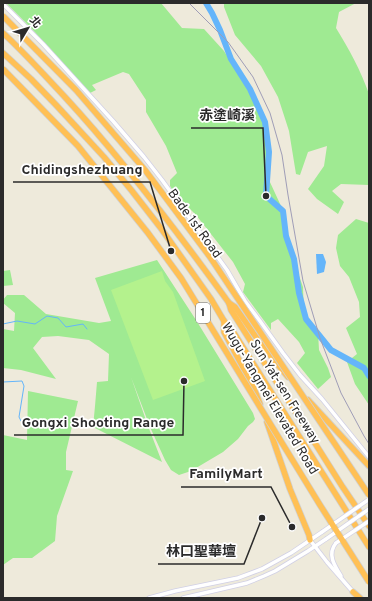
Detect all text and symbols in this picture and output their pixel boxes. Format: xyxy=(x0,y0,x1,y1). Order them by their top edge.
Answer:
north arrow xyxy=(8,8,48,48)
text: 北 xyxy=(26,14,44,31)
callout: 赤塗崎溪 xyxy=(191,102,263,128)
text: 赤塗崎溪 xyxy=(199,107,255,125)
callout: Chidingshezhuang xyxy=(13,156,150,182)
text: Chidingshezhuang xyxy=(21,162,143,179)
street label: Bade 1st Road xyxy=(164,186,224,262)
road number: 1 xyxy=(196,303,210,323)
street label: Wugu-Yangmei Elevated Road xyxy=(217,320,321,478)
street label: Sun Yat-sen Freeway xyxy=(245,337,323,447)
callout: Gongxi Shooting Range xyxy=(14,409,183,435)
text: Gongxi Shooting Range xyxy=(22,415,174,432)
callout: FamilyMart xyxy=(181,461,271,487)
text: FamilyMart xyxy=(189,466,263,483)
callout: 林口聖華壇 xyxy=(158,538,244,564)
text: 林口聖華壇 xyxy=(166,543,236,561)

